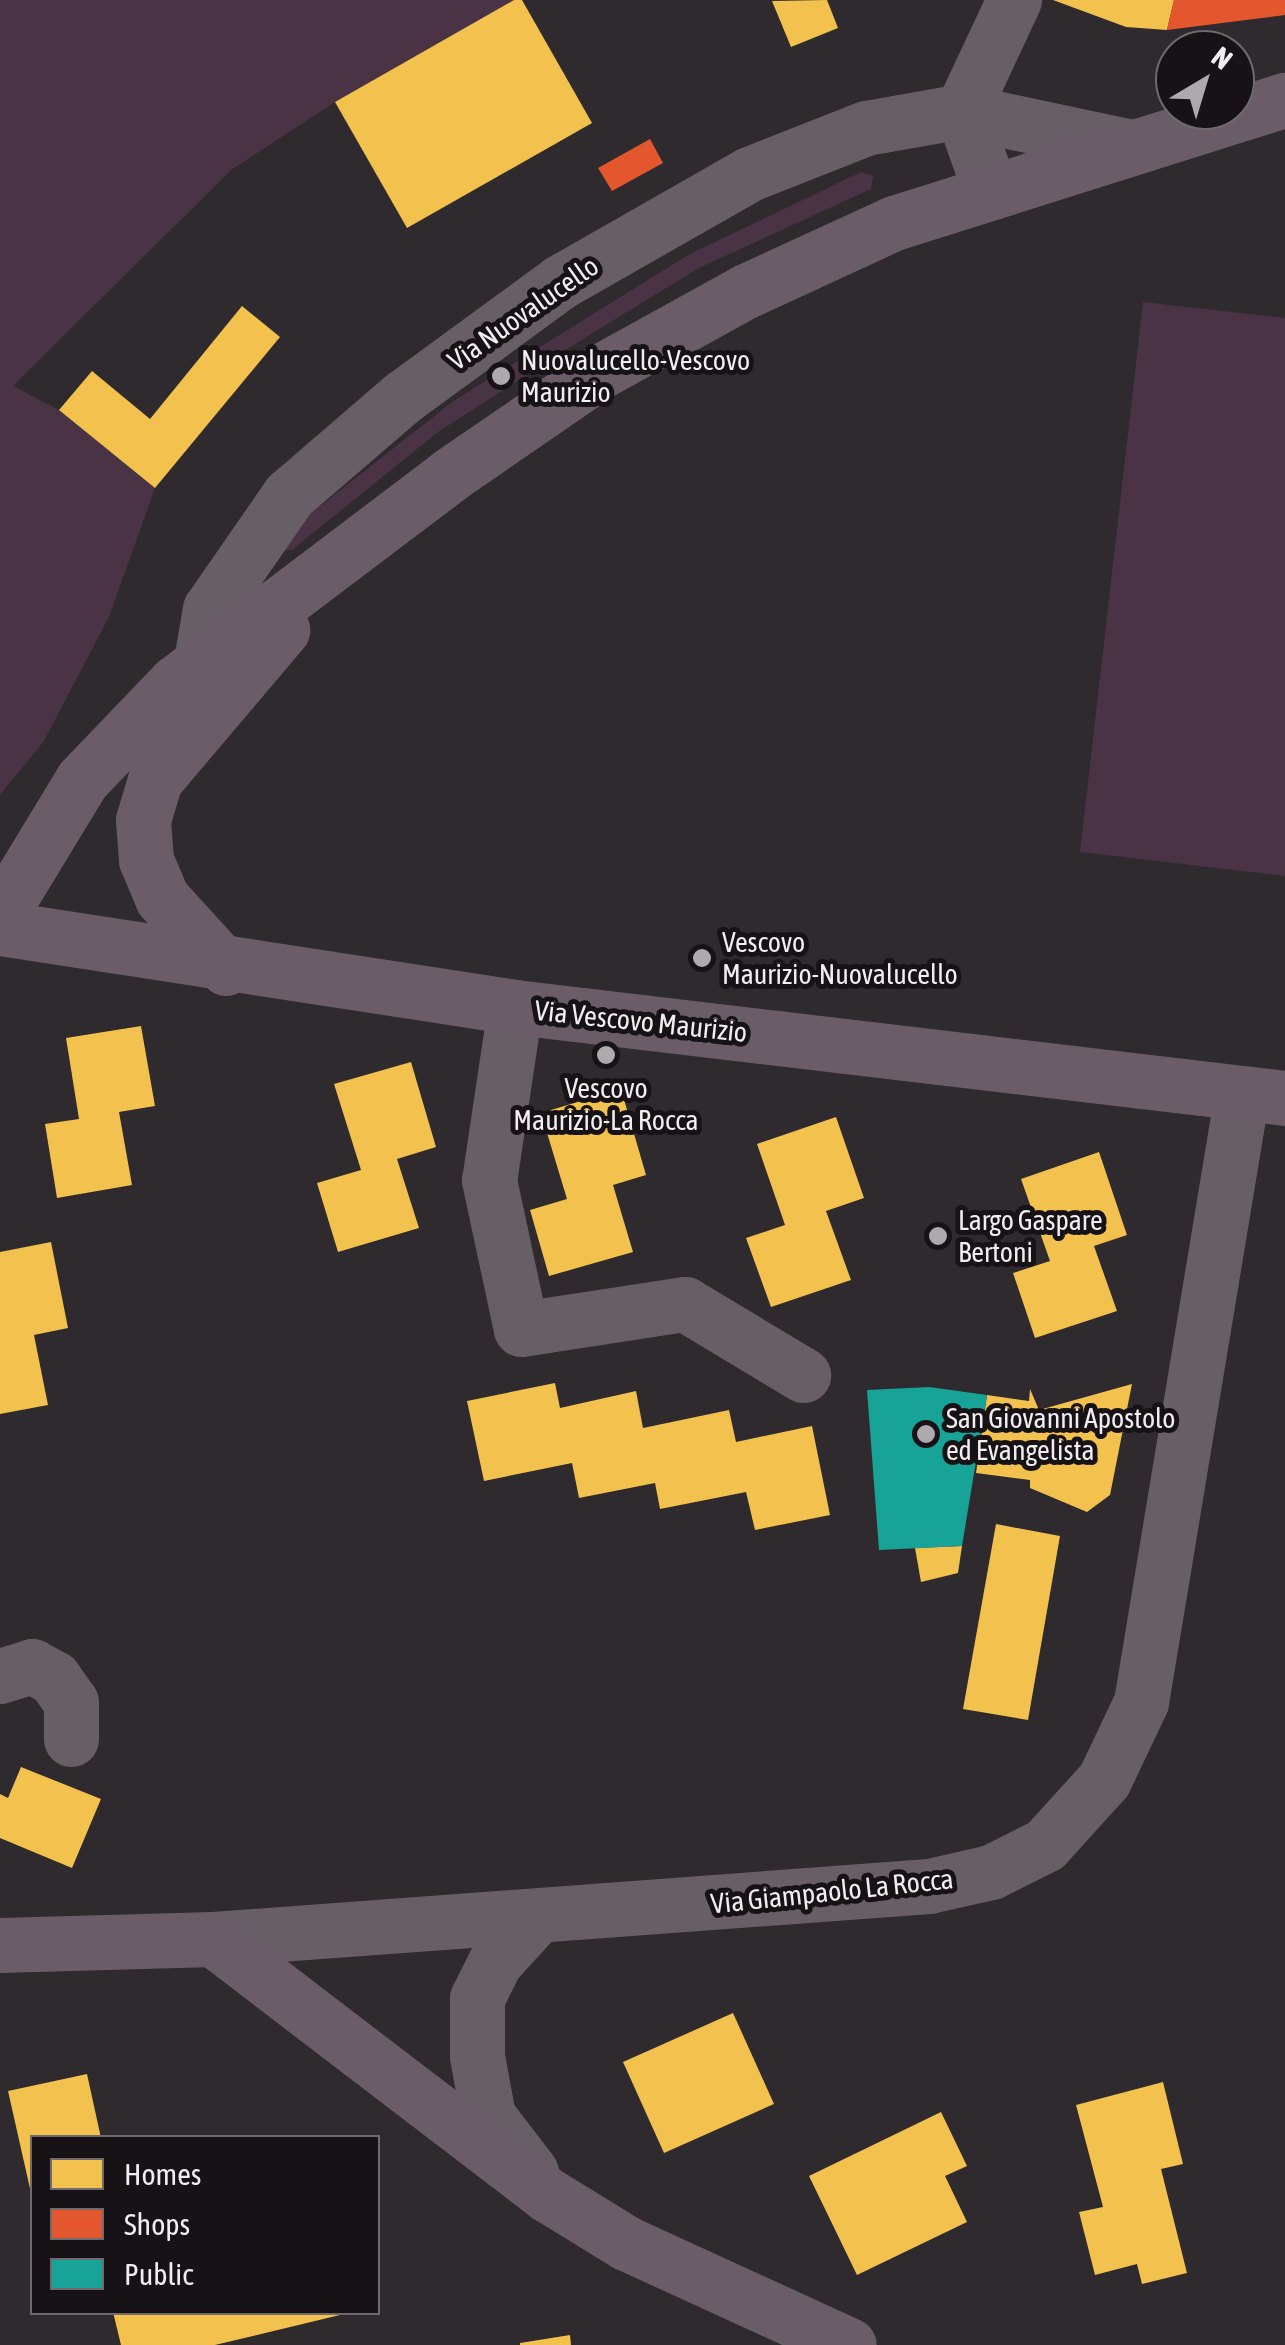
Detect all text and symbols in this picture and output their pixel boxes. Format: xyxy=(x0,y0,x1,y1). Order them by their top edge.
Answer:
north arrow xyxy=(1155,30,1255,130)
text: N xyxy=(1206,40,1239,76)
street label: Via Nuovalucello xyxy=(441,249,605,377)
place label: Nuovalucello-Vescovo Maurizio xyxy=(521,343,750,409)
marker: Nuovalucello-Vescovo Maurizio xyxy=(490,365,512,387)
place label: Vescovo Maurizio-Nuovalucello xyxy=(722,925,958,991)
marker: Vescovo Maurizio-Nuovalucello xyxy=(691,947,713,969)
street label: Via Vescovo Maurizio xyxy=(533,993,749,1049)
marker: Vescovo Maurizio-La Rocca xyxy=(595,1044,617,1066)
place label: Vescovo Maurizio-La Rocca xyxy=(513,1071,699,1137)
place label: Largo Gaspare Bertoni xyxy=(958,1203,1103,1269)
marker: Largo Gaspare Bertoni xyxy=(927,1225,949,1247)
place label: San Giovanni Apostolo ed Evangelista xyxy=(946,1401,1175,1467)
marker: San Giovanni Apostolo ed Evangelista xyxy=(915,1423,937,1445)
street label: Via Giampaolo La Rocca xyxy=(709,1862,955,1920)
legend xyxy=(30,2135,380,2315)
text: Homes xyxy=(124,2157,201,2191)
text: Shops xyxy=(124,2207,190,2241)
text: Public xyxy=(124,2257,193,2291)

